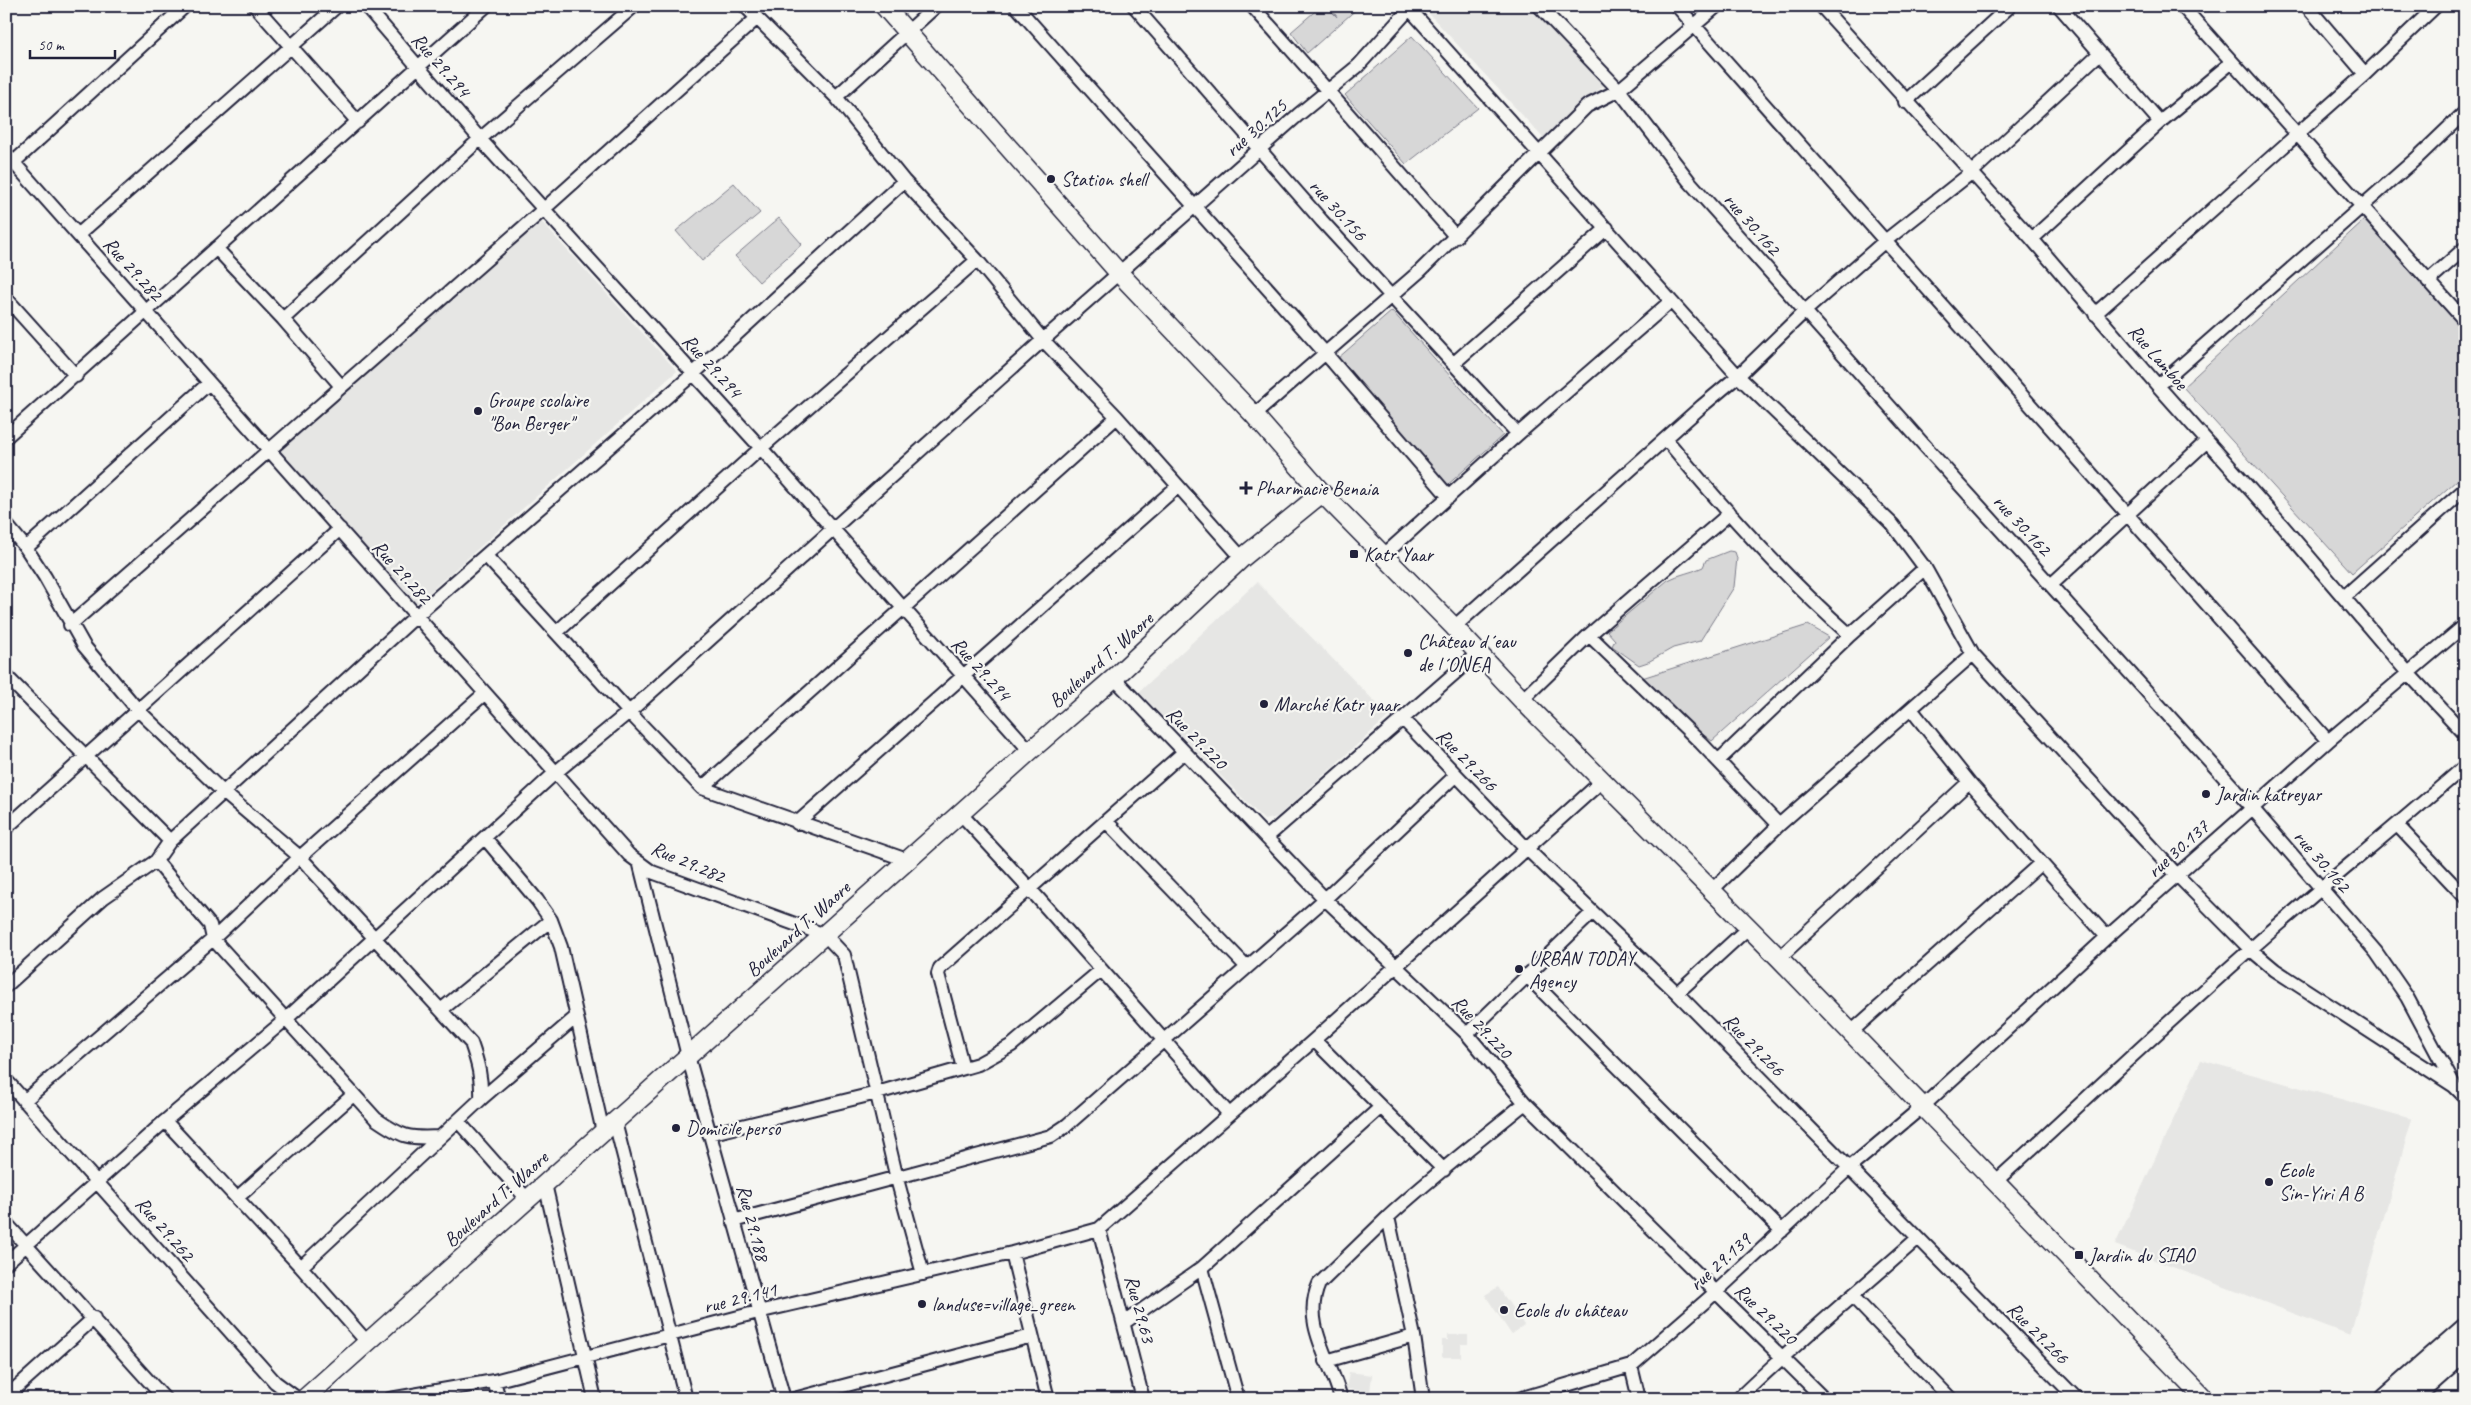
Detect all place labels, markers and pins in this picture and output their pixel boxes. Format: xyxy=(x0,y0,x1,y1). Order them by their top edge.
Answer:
place label: Station shell xyxy=(1061,167,1151,192)
marker: Station shell xyxy=(1045,173,1057,185)
place label: Groupe scolaire "Bon Berger" xyxy=(488,388,590,436)
marker: Groupe scolaire "Bon Berger" xyxy=(472,405,484,417)
place label: Pharmacie Benaia xyxy=(1256,476,1380,501)
marker: Pharmacie Benaia xyxy=(1240,482,1252,494)
place label: Katr Yaar xyxy=(1364,542,1435,567)
marker: Katr Yaar xyxy=(1348,548,1360,560)
place label: Château d´eau de l´ONEA xyxy=(1418,629,1517,677)
marker: Château d´eau de l´ONEA xyxy=(1402,647,1414,659)
place label: Marché Katr yaar xyxy=(1274,692,1400,717)
marker: Marché Katr yaar xyxy=(1258,698,1270,710)
place label: Jardin katreyar xyxy=(2215,782,2323,807)
marker: Jardin katreyar xyxy=(2200,788,2212,800)
place label: URBAN TODAY Agency xyxy=(1529,946,1638,994)
marker: URBAN TODAY Agency xyxy=(1513,963,1525,975)
place label: Domicile perso xyxy=(686,1116,781,1141)
marker: Domicile perso xyxy=(670,1122,682,1134)
place label: Ecole Sin-Yiri A B xyxy=(2279,1158,2365,1206)
marker: Ecole Sin-Yiri A B xyxy=(2263,1176,2275,1188)
place label: Jardin du SIAO xyxy=(2088,1243,2196,1268)
marker: Jardin du SIAO xyxy=(2073,1249,2085,1261)
place label: landuse=village_green xyxy=(932,1292,1076,1317)
marker: landuse=village_green xyxy=(916,1298,928,1310)
place label: Ecole du château xyxy=(1514,1298,1629,1323)
marker: Ecole du château xyxy=(1498,1304,1510,1316)

